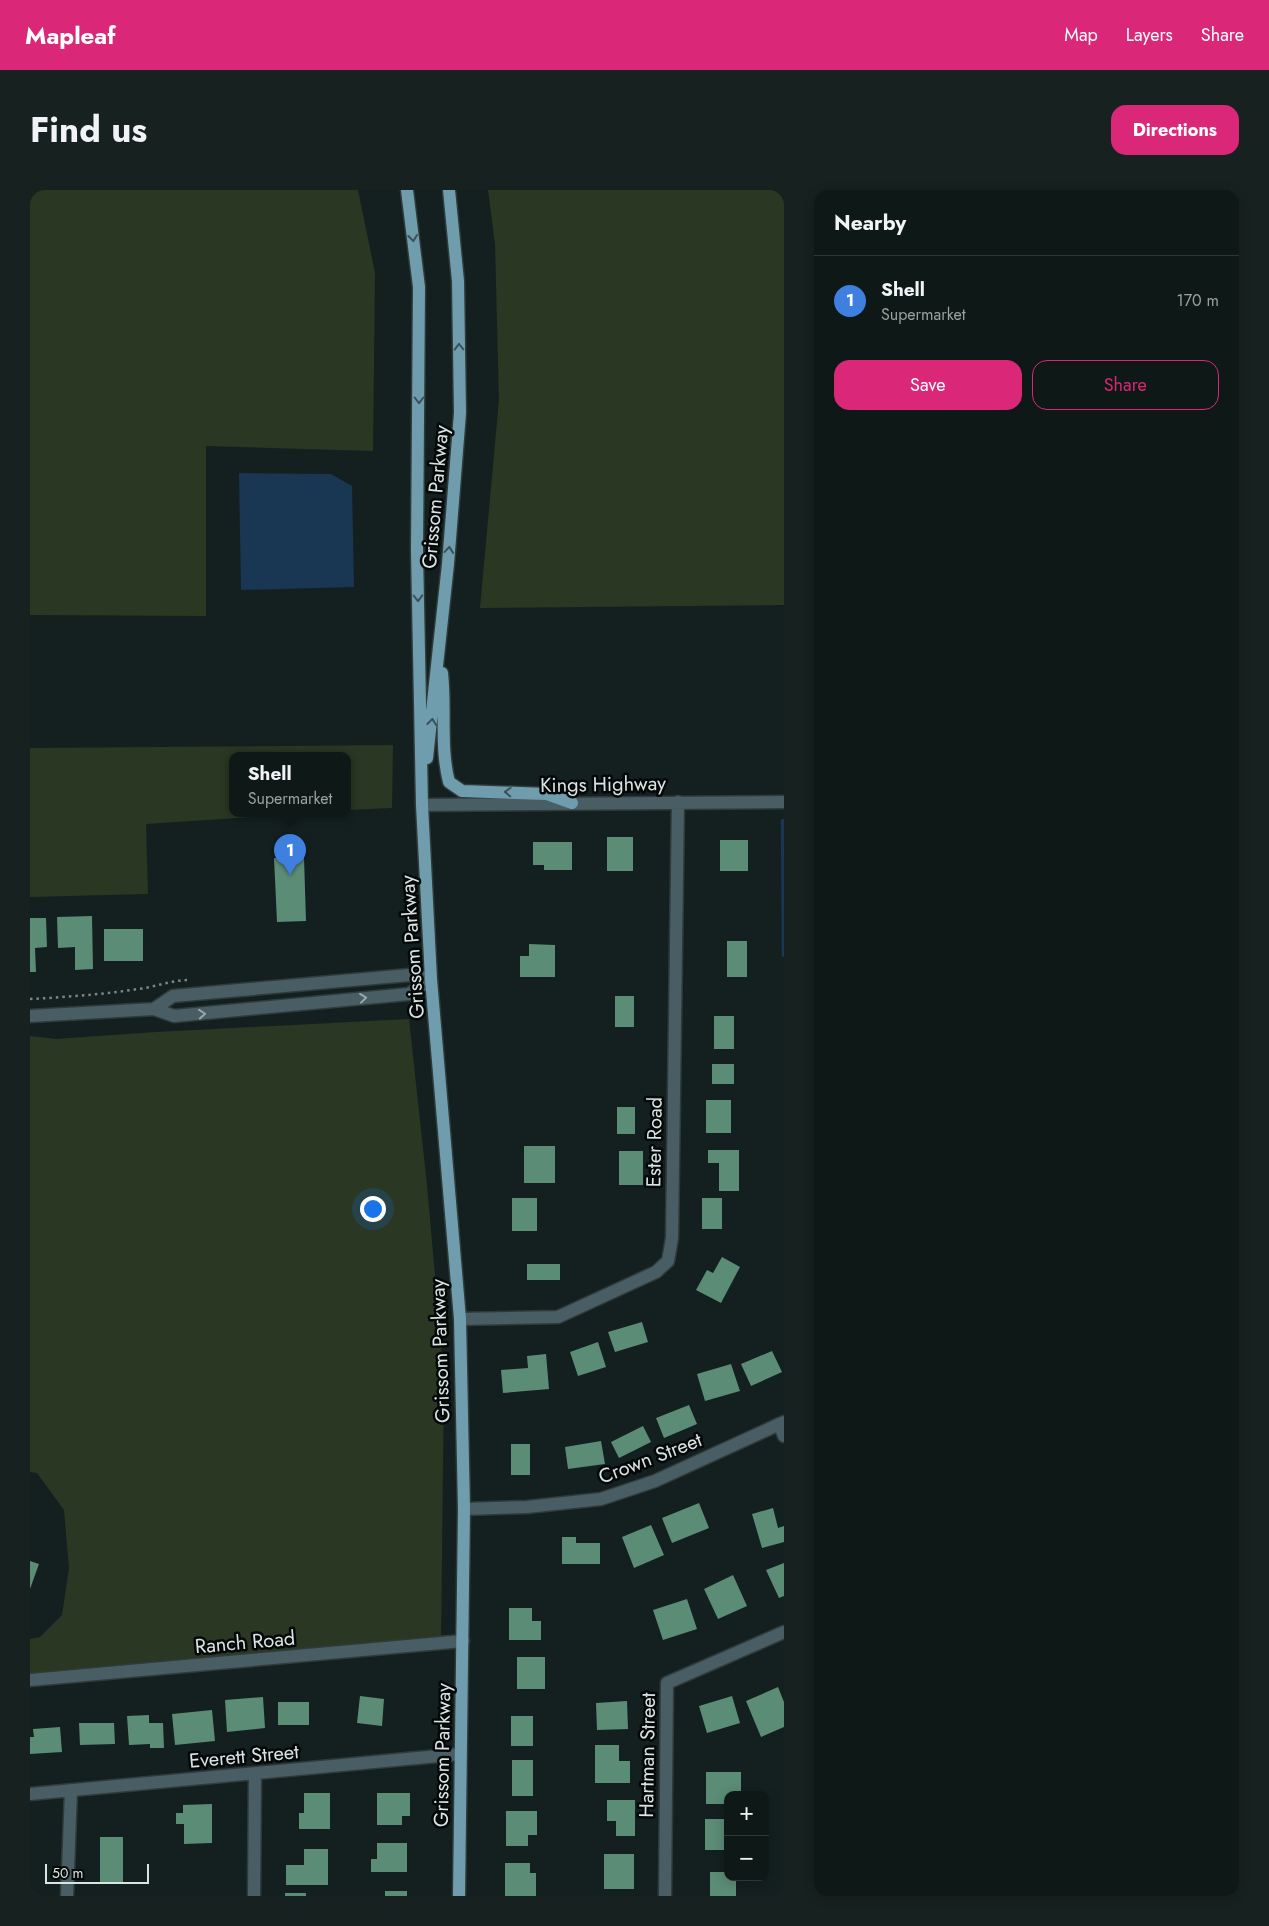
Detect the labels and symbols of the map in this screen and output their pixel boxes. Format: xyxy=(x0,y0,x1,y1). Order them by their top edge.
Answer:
one-way arrow xyxy=(407,235,418,243)
one-way arrow xyxy=(454,343,464,350)
one-way arrow xyxy=(414,397,424,405)
street label: Grissom Parkway xyxy=(415,424,456,570)
one-way arrow xyxy=(443,546,454,554)
one-way arrow xyxy=(413,594,423,602)
one-way arrow xyxy=(426,718,437,726)
street label: Kings Highway xyxy=(540,769,666,800)
one-way arrow xyxy=(503,787,511,798)
pin: 1 xyxy=(274,834,306,875)
street label: Grissom Parkway xyxy=(393,874,432,1020)
one-way arrow xyxy=(360,993,368,1004)
one-way arrow xyxy=(198,1009,206,1020)
street label: Ester Road xyxy=(639,1097,670,1187)
your location xyxy=(360,1196,386,1222)
street label: Grissom Parkway xyxy=(423,1278,458,1423)
street label: Crown Street xyxy=(594,1425,706,1491)
street label: Ranch Road xyxy=(194,1624,296,1661)
street label: Grissom Parkway xyxy=(427,1683,458,1827)
street label: Hartman Street xyxy=(632,1692,663,1818)
street label: Everett Street xyxy=(188,1737,300,1776)
scale bar xyxy=(45,1861,149,1884)

